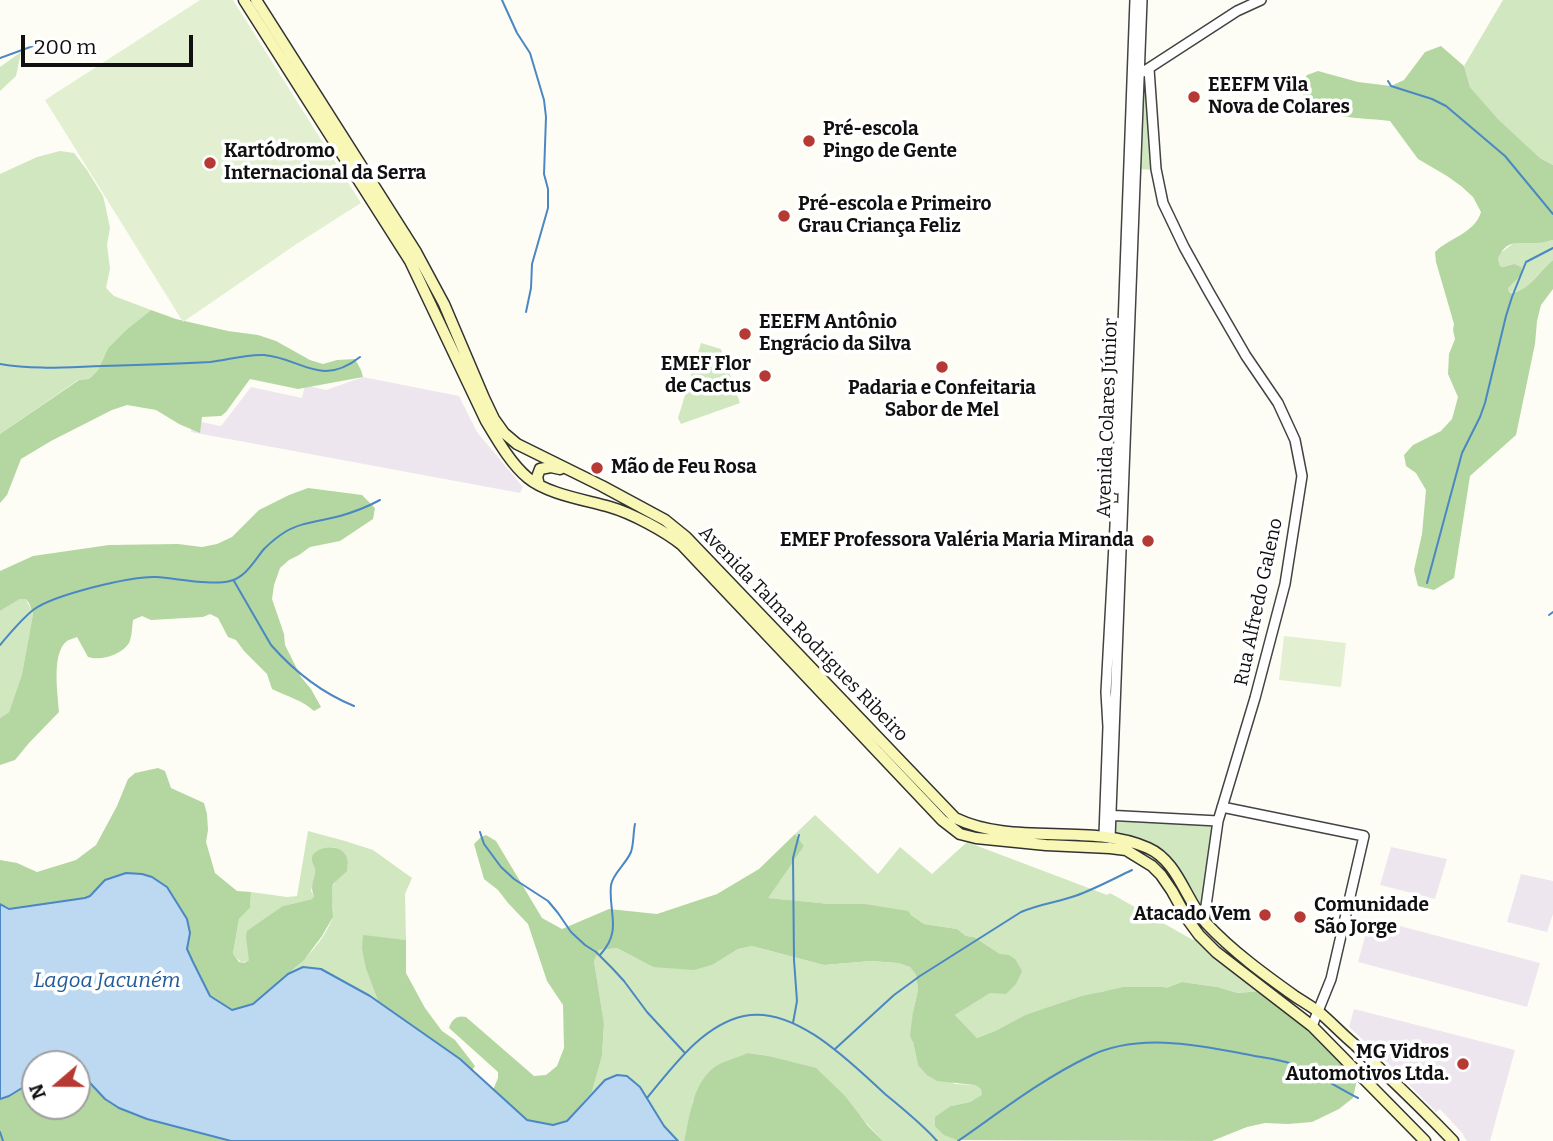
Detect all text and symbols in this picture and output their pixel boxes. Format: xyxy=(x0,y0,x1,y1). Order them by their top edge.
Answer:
scale bar xyxy=(24,21,196,65)
text: 200 m xyxy=(34,34,97,60)
place label: EEEFM Vila Nova de Colares xyxy=(1208,75,1350,119)
marker: EEEFM Vila Nova de Colares xyxy=(1186,89,1202,105)
place label: Pré-escola Pingo de Gente xyxy=(823,119,957,163)
marker: Pré-escola Pingo de Gente xyxy=(801,133,817,149)
place label: Kartódromo Internacional da Serra xyxy=(224,141,426,185)
marker: Kartódromo Internacional da Serra xyxy=(202,155,218,171)
place label: Pré-escola e Primeiro Grau Criança Feliz xyxy=(798,194,991,238)
marker: Pré-escola e Primeiro Grau Criança Feliz xyxy=(776,208,792,224)
place label: EEEFM Antônio Engrácio da Silva xyxy=(759,312,911,356)
street label: Avenida Colares Júnior xyxy=(1093,318,1123,518)
marker: EEEFM Antônio Engrácio da Silva xyxy=(737,326,753,342)
place label: EMEF Flor de Cactus xyxy=(661,354,751,398)
marker: Padaria e Confeitaria Sabor de Mel xyxy=(934,359,950,375)
marker: EMEF Flor de Cactus xyxy=(757,368,773,384)
place label: Padaria e Confeitaria Sabor de Mel xyxy=(848,378,1036,422)
place label: Mão de Feu Rosa xyxy=(611,457,757,479)
marker: Mão de Feu Rosa xyxy=(589,460,605,476)
street label: Rua Alfredo Galeno xyxy=(1230,516,1288,688)
street label: Avenida Talma Rodrigues Ribeiro xyxy=(694,521,912,747)
place label: EMEF Professora Valéria Maria Miranda xyxy=(780,530,1134,552)
marker: EMEF Professora Valéria Maria Miranda xyxy=(1140,533,1156,549)
place label: Comunidade São Jorge xyxy=(1314,895,1429,939)
place label: Atacado Vem xyxy=(1133,904,1251,926)
marker: Atacado Vem xyxy=(1257,907,1273,923)
marker: Comunidade São Jorge xyxy=(1292,909,1308,925)
water label: Lagoa Jacuném xyxy=(33,968,181,994)
place label: MG Vidros Automotivos Ltda. xyxy=(1286,1042,1449,1086)
north arrow xyxy=(21,1050,91,1120)
marker: MG Vidros Automotivos Ltda. xyxy=(1455,1056,1471,1072)
text: N xyxy=(24,1081,51,1103)

